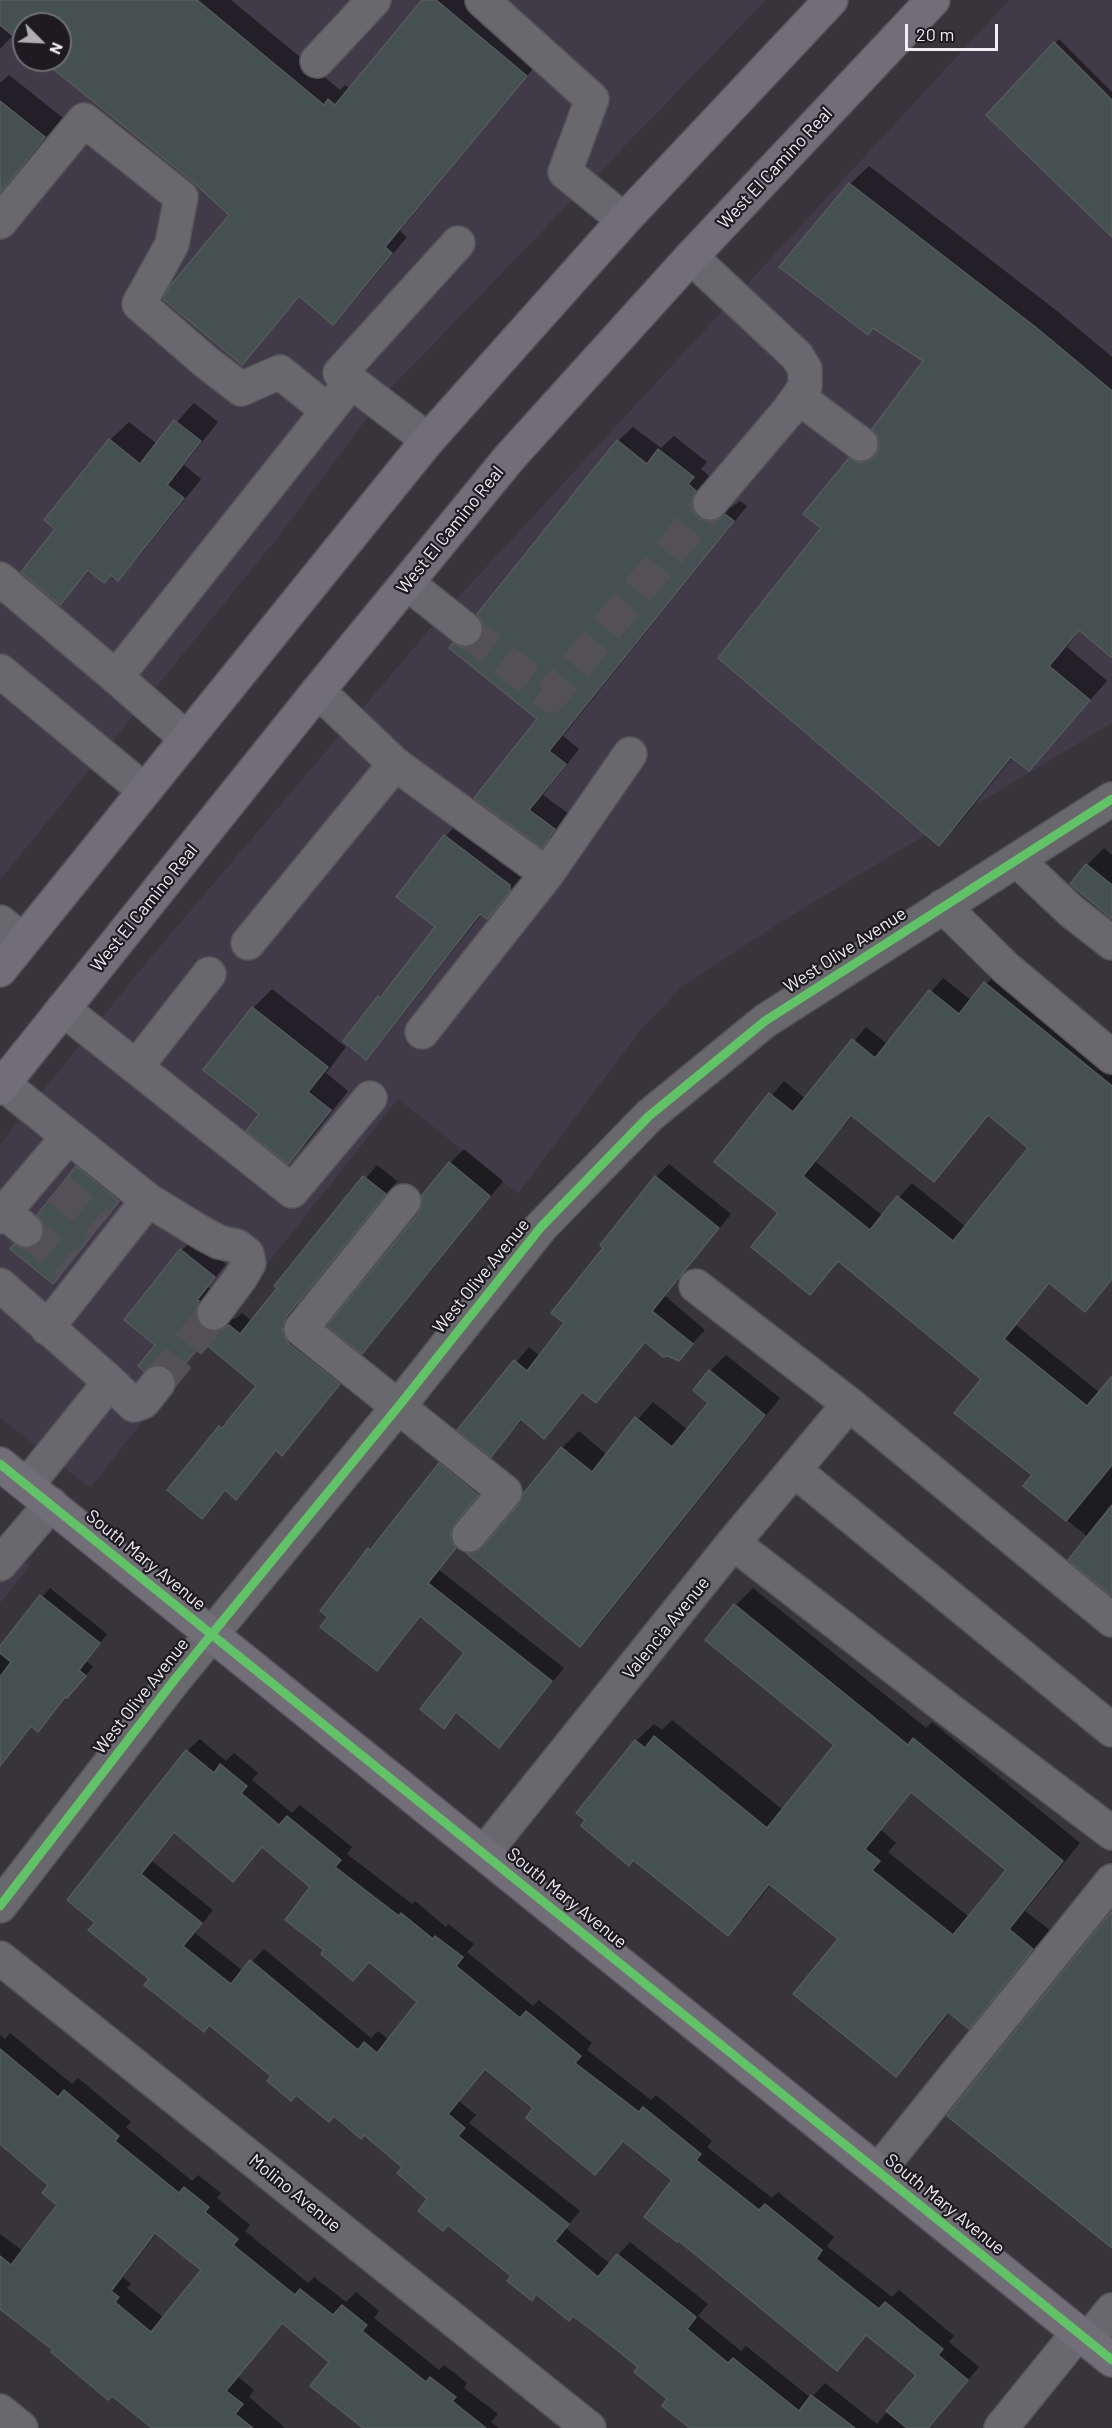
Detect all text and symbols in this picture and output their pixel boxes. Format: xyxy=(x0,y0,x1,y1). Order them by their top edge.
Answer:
north arrow xyxy=(12,12,72,72)
scale bar xyxy=(908,12,1001,50)
text: 20 m xyxy=(916,23,954,45)
text: N xyxy=(46,40,68,57)
street label: West El Camino Real xyxy=(713,103,837,233)
street label: West El Camino Real xyxy=(392,462,508,598)
street label: West El Camino Real xyxy=(86,840,202,976)
street label: West Olive Avenue xyxy=(780,902,910,998)
street label: West Olive Avenue xyxy=(428,1214,534,1338)
street label: South Mary Avenue xyxy=(82,1505,210,1615)
street label: Valencia Avenue xyxy=(618,1572,714,1684)
street label: West Olive Avenue xyxy=(89,1634,193,1758)
street label: South Mary Avenue xyxy=(503,1843,631,1953)
street label: Molino Avenue xyxy=(245,2149,345,2237)
street label: South Mary Avenue xyxy=(881,2149,1009,2259)

